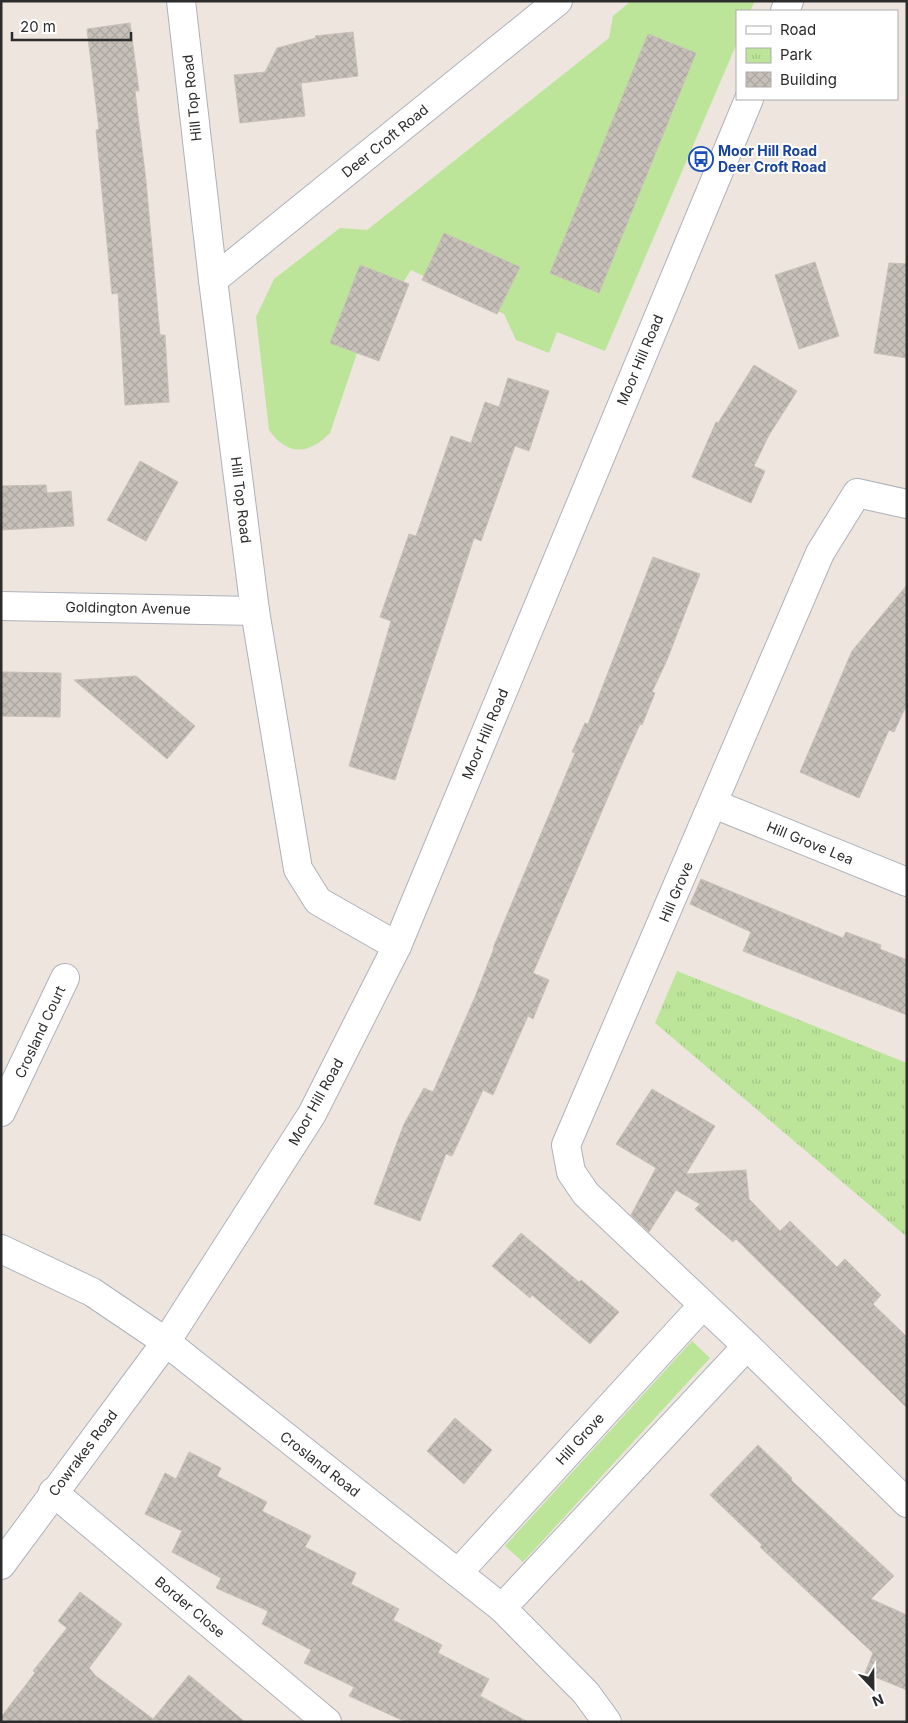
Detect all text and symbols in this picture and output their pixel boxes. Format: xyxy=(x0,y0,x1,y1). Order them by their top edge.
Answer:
scale bar xyxy=(12,10,131,42)
legend xyxy=(736,10,898,100)
text: 20 m xyxy=(20,17,56,36)
text: Road xyxy=(780,20,816,39)
text: Park xyxy=(780,45,813,64)
street label: Hill Top Road xyxy=(178,54,205,142)
text: Building xyxy=(780,70,837,89)
street label: Deer Croft Road xyxy=(338,101,431,181)
place label: Moor Hill Road Deer Croft Road xyxy=(718,142,826,175)
bus stop icon: Moor Hill Road Deer Croft Road xyxy=(688,146,714,172)
street label: Moor Hill Road xyxy=(613,312,666,408)
street label: Hill Top Road xyxy=(228,456,255,544)
street label: Goldington Avenue xyxy=(65,598,191,617)
street label: Moor Hill Road xyxy=(458,686,511,782)
street label: Hill Grove Lea xyxy=(764,817,856,868)
street label: Hill Grove xyxy=(655,859,696,925)
street label: Crosland Court xyxy=(11,982,69,1081)
street label: Moor Hill Road xyxy=(285,1055,346,1148)
street label: Cowrakes Road xyxy=(45,1406,121,1499)
street label: Hill Grove xyxy=(552,1409,607,1468)
street label: Crosland Road xyxy=(277,1427,364,1500)
street label: Border Close xyxy=(152,1572,229,1641)
north arrow xyxy=(848,1663,898,1713)
text: N xyxy=(870,1691,886,1710)

